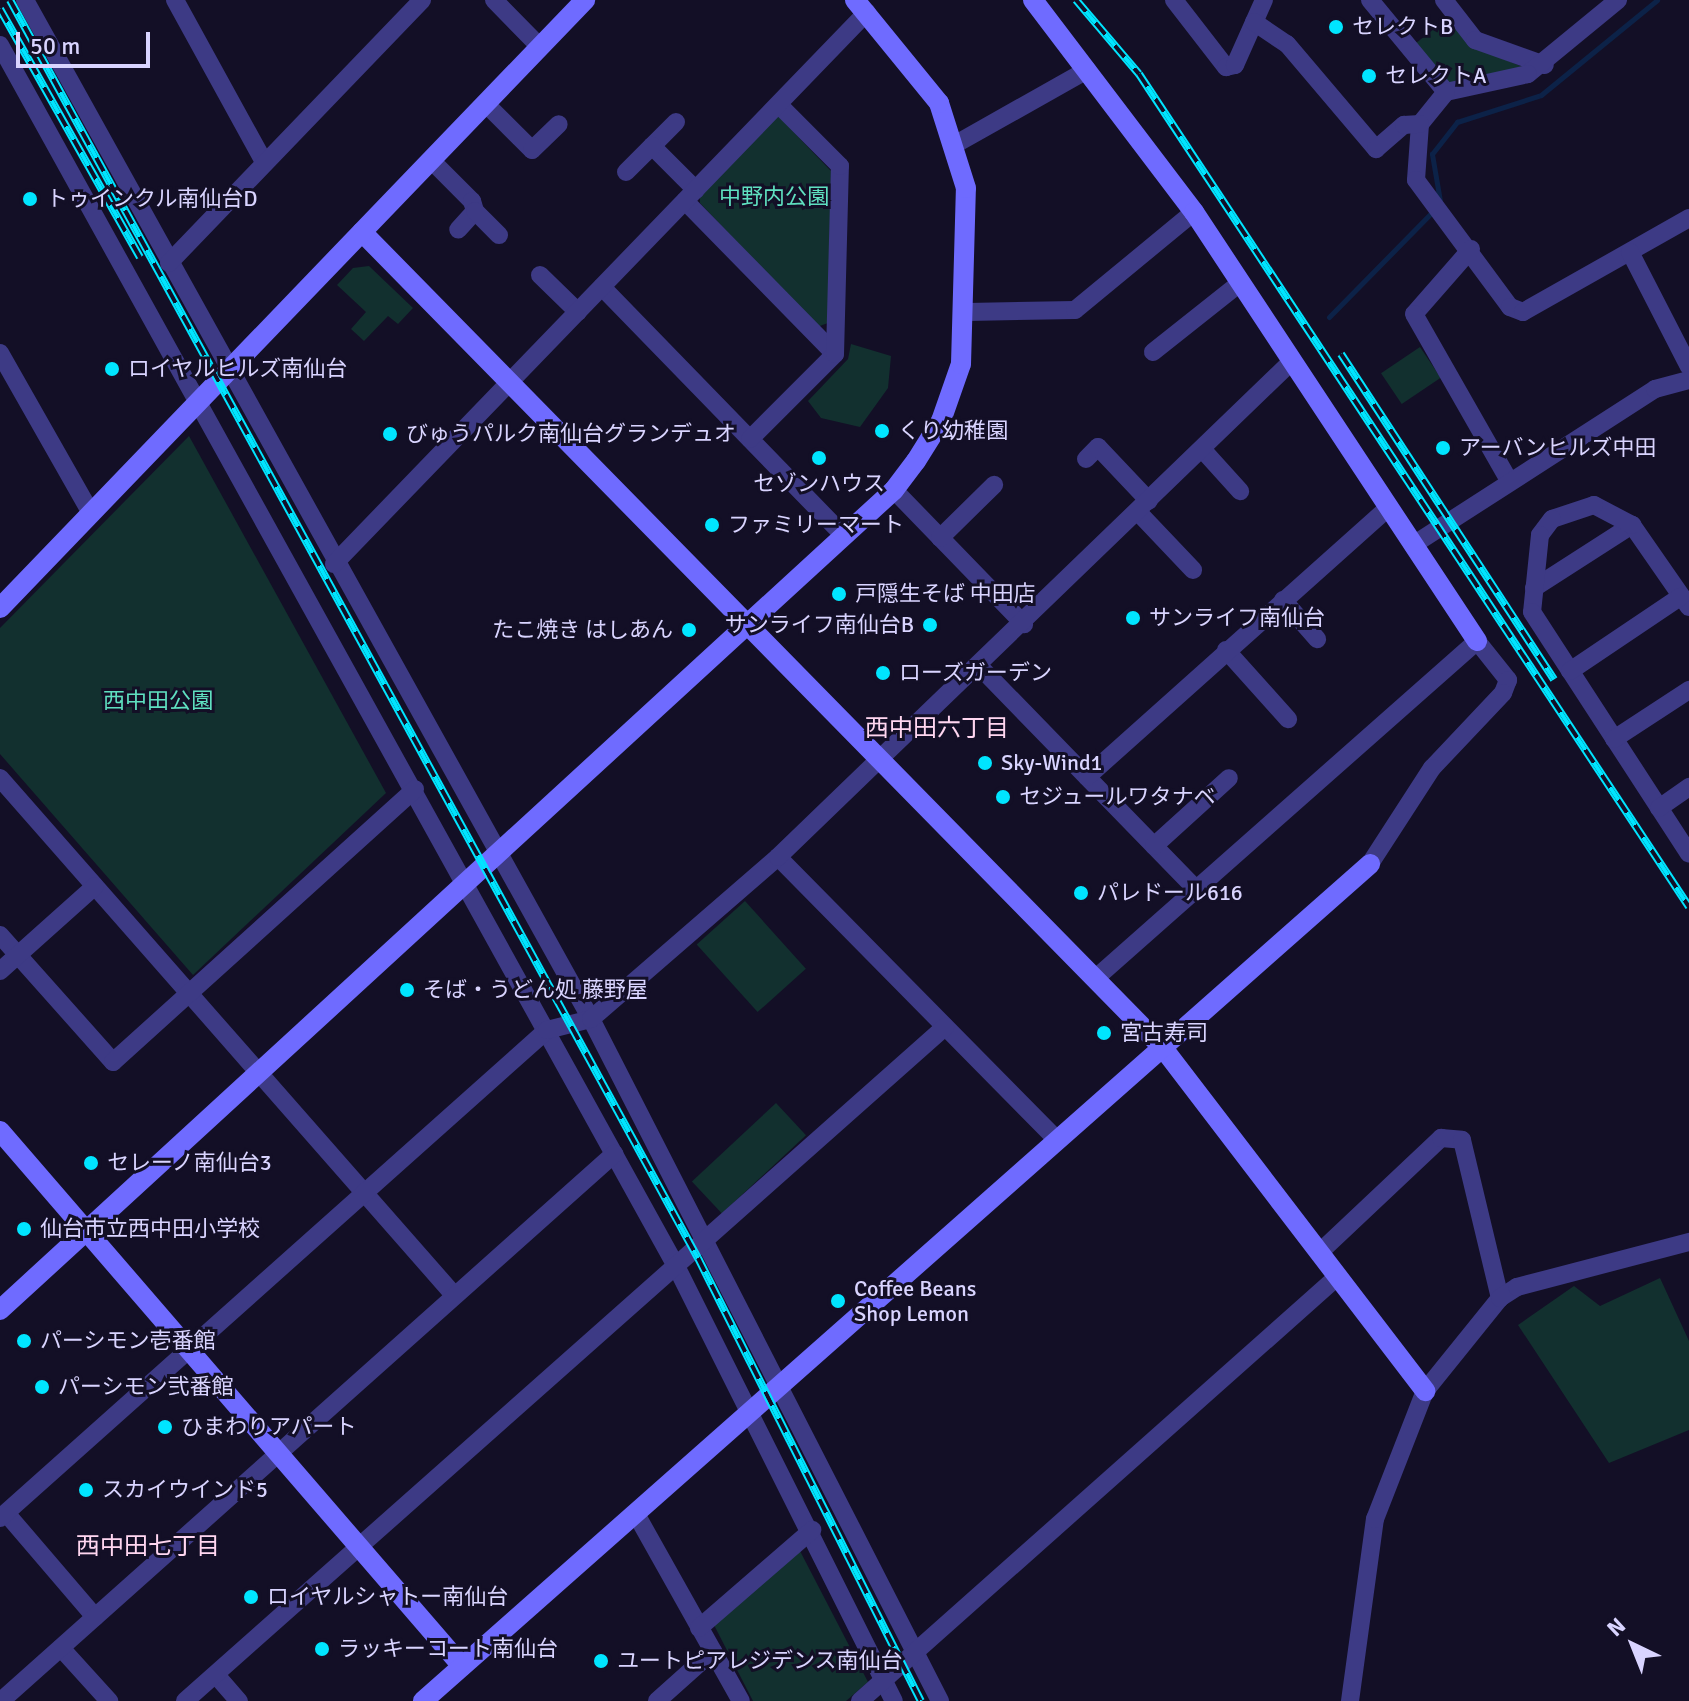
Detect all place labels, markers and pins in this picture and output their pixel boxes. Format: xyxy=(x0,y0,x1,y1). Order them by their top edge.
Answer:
place label: セレクトB xyxy=(1352,14,1453,40)
marker: セレクトB xyxy=(1327,18,1345,36)
place label: セレクトA xyxy=(1385,63,1486,89)
marker: セレクトA xyxy=(1360,67,1378,85)
place label: トゥインクル南仙台D xyxy=(46,186,258,212)
marker: トゥインクル南仙台D xyxy=(21,190,39,208)
place label: ロイヤルヒルズ南仙台 xyxy=(128,356,348,382)
marker: ロイヤルヒルズ南仙台 xyxy=(103,360,121,378)
place label: くり幼稚園 xyxy=(898,418,1008,444)
place label: びゅうパルク南仙台グランデュオ xyxy=(406,421,736,447)
marker: くり幼稚園 xyxy=(873,422,891,440)
marker: びゅうパルク南仙台グランデュオ xyxy=(381,425,399,443)
place label: アーバンヒルズ中田 xyxy=(1459,435,1656,461)
marker: アーバンヒルズ中田 xyxy=(1434,439,1452,457)
marker: セゾンハウス xyxy=(810,449,828,467)
place label: セゾンハウス xyxy=(753,471,885,497)
place label: ファミリーマート xyxy=(728,512,904,538)
marker: ファミリーマート xyxy=(703,516,721,534)
place label: 戸隠生そば 中田店 xyxy=(855,581,1036,607)
marker: 戸隠生そば 中田店 xyxy=(830,585,848,603)
place label: サンライフ南仙台 xyxy=(1149,605,1325,631)
marker: サンライフ南仙台 xyxy=(1124,609,1142,627)
place label: サンライフ南仙台B xyxy=(725,612,914,638)
marker: サンライフ南仙台B xyxy=(921,616,939,634)
place label: たこ焼き はしあん xyxy=(492,617,673,643)
marker: たこ焼き はしあん xyxy=(680,621,698,639)
place label: ローズガーデン xyxy=(899,660,1053,686)
marker: ローズガーデン xyxy=(874,664,892,682)
place label: Sky-Wind1 xyxy=(1001,750,1102,776)
marker: Sky-Wind1 xyxy=(976,754,994,772)
place label: セジュールワタナベ xyxy=(1019,784,1217,810)
marker: セジュールワタナベ xyxy=(994,788,1012,806)
place label: パレドール616 xyxy=(1097,880,1243,906)
marker: パレドール616 xyxy=(1072,884,1090,902)
place label: そば・うどん処 藤野屋 xyxy=(423,977,648,1003)
marker: そば・うどん処 藤野屋 xyxy=(398,981,416,999)
place label: 宮古寿司 xyxy=(1120,1020,1208,1046)
marker: 宮古寿司 xyxy=(1095,1024,1113,1042)
place label: セレーノ南仙台3 xyxy=(107,1150,273,1176)
marker: セレーノ南仙台3 xyxy=(82,1154,100,1172)
place label: 仙台市立西中田小学校 xyxy=(40,1216,260,1242)
marker: 仙台市立西中田小学校 xyxy=(15,1220,33,1238)
place label: Coffee Beans Shop Lemon xyxy=(854,1275,976,1326)
marker: Coffee Beans Shop Lemon xyxy=(829,1292,847,1310)
place label: パーシモン壱番館 xyxy=(40,1328,216,1354)
marker: パーシモン壱番館 xyxy=(15,1332,33,1350)
place label: パーシモン弐番館 xyxy=(58,1374,234,1400)
marker: パーシモン弐番館 xyxy=(33,1378,51,1396)
place label: ひまわりアパート xyxy=(181,1414,357,1440)
marker: ひまわりアパート xyxy=(156,1418,174,1436)
place label: スカイウインド5 xyxy=(102,1477,268,1503)
marker: スカイウインド5 xyxy=(77,1481,95,1499)
place label: ロイヤルシャトー南仙台 xyxy=(267,1584,509,1610)
marker: ロイヤルシャトー南仙台 xyxy=(242,1588,260,1606)
place label: ラッキーコート南仙台 xyxy=(338,1636,558,1662)
marker: ラッキーコート南仙台 xyxy=(313,1640,331,1658)
place label: ユートピアレジデンス南仙台 xyxy=(617,1648,903,1674)
marker: ユートピアレジデンス南仙台 xyxy=(592,1652,610,1670)

